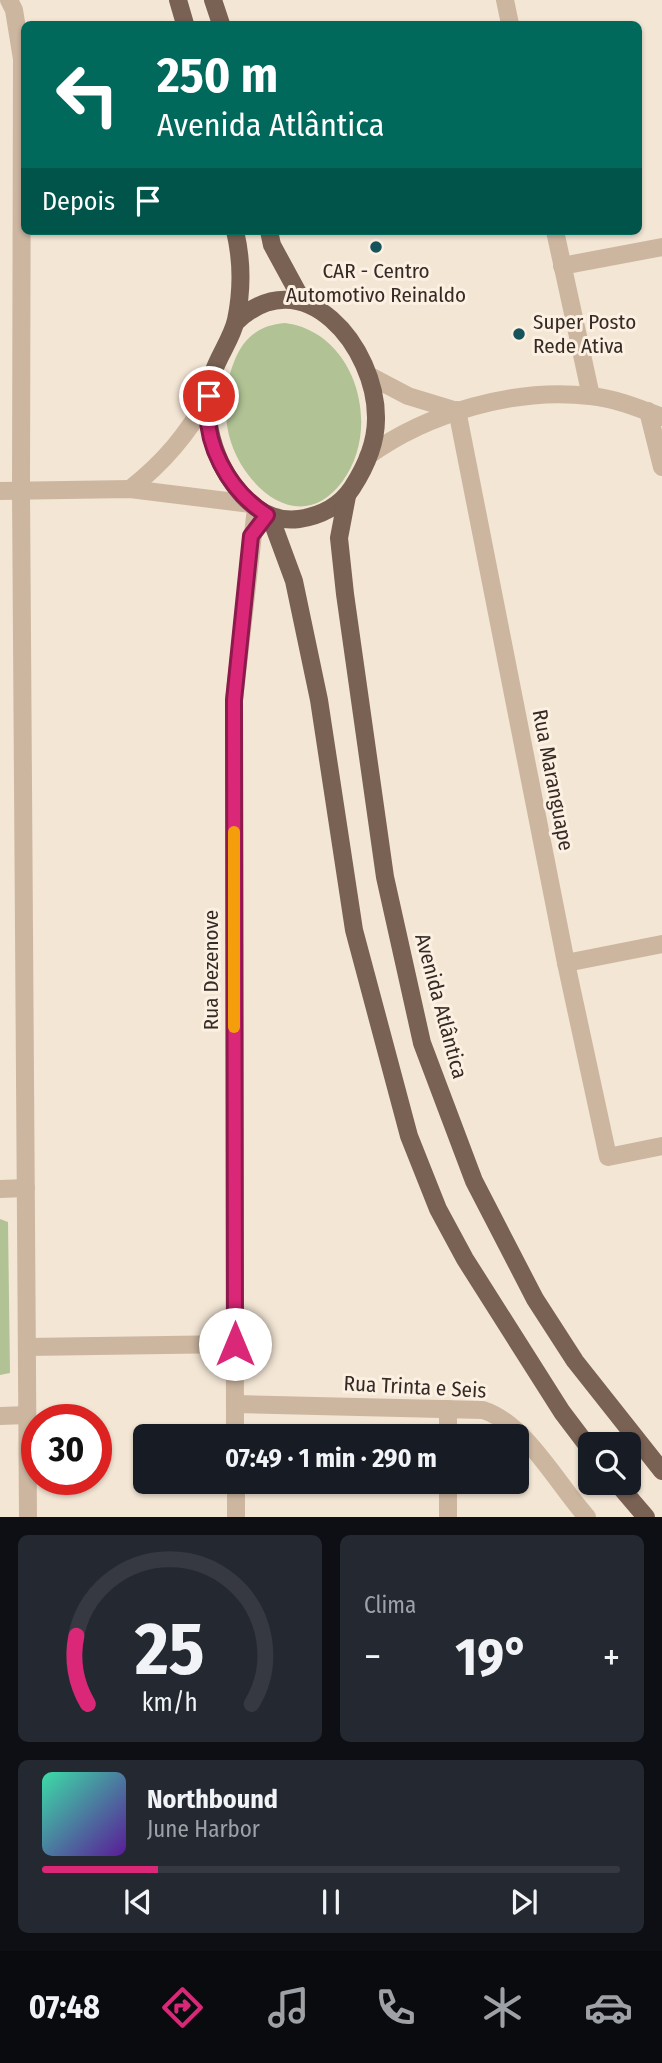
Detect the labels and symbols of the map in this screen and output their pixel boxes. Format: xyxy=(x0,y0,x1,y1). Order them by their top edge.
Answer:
marker: CAR - Centro Automotivo Reinaldo xyxy=(368,239,384,255)
place label: CAR - Centro Automotivo Reinaldo xyxy=(286,258,466,308)
place label: Super Posto Rede Ativa xyxy=(533,309,636,359)
marker: Super Posto Rede Ativa xyxy=(511,326,527,342)
pin xyxy=(179,366,239,426)
street label: Rua Maranguape xyxy=(527,707,579,853)
street label: Rua Dezenove xyxy=(198,910,224,1030)
street label: Avenida Atlântica xyxy=(409,931,473,1081)
position arrow xyxy=(198,1307,272,1381)
street label: Rua Trinta e Seis xyxy=(343,1370,487,1404)
speed limit sign: 30 xyxy=(21,1404,112,1495)

